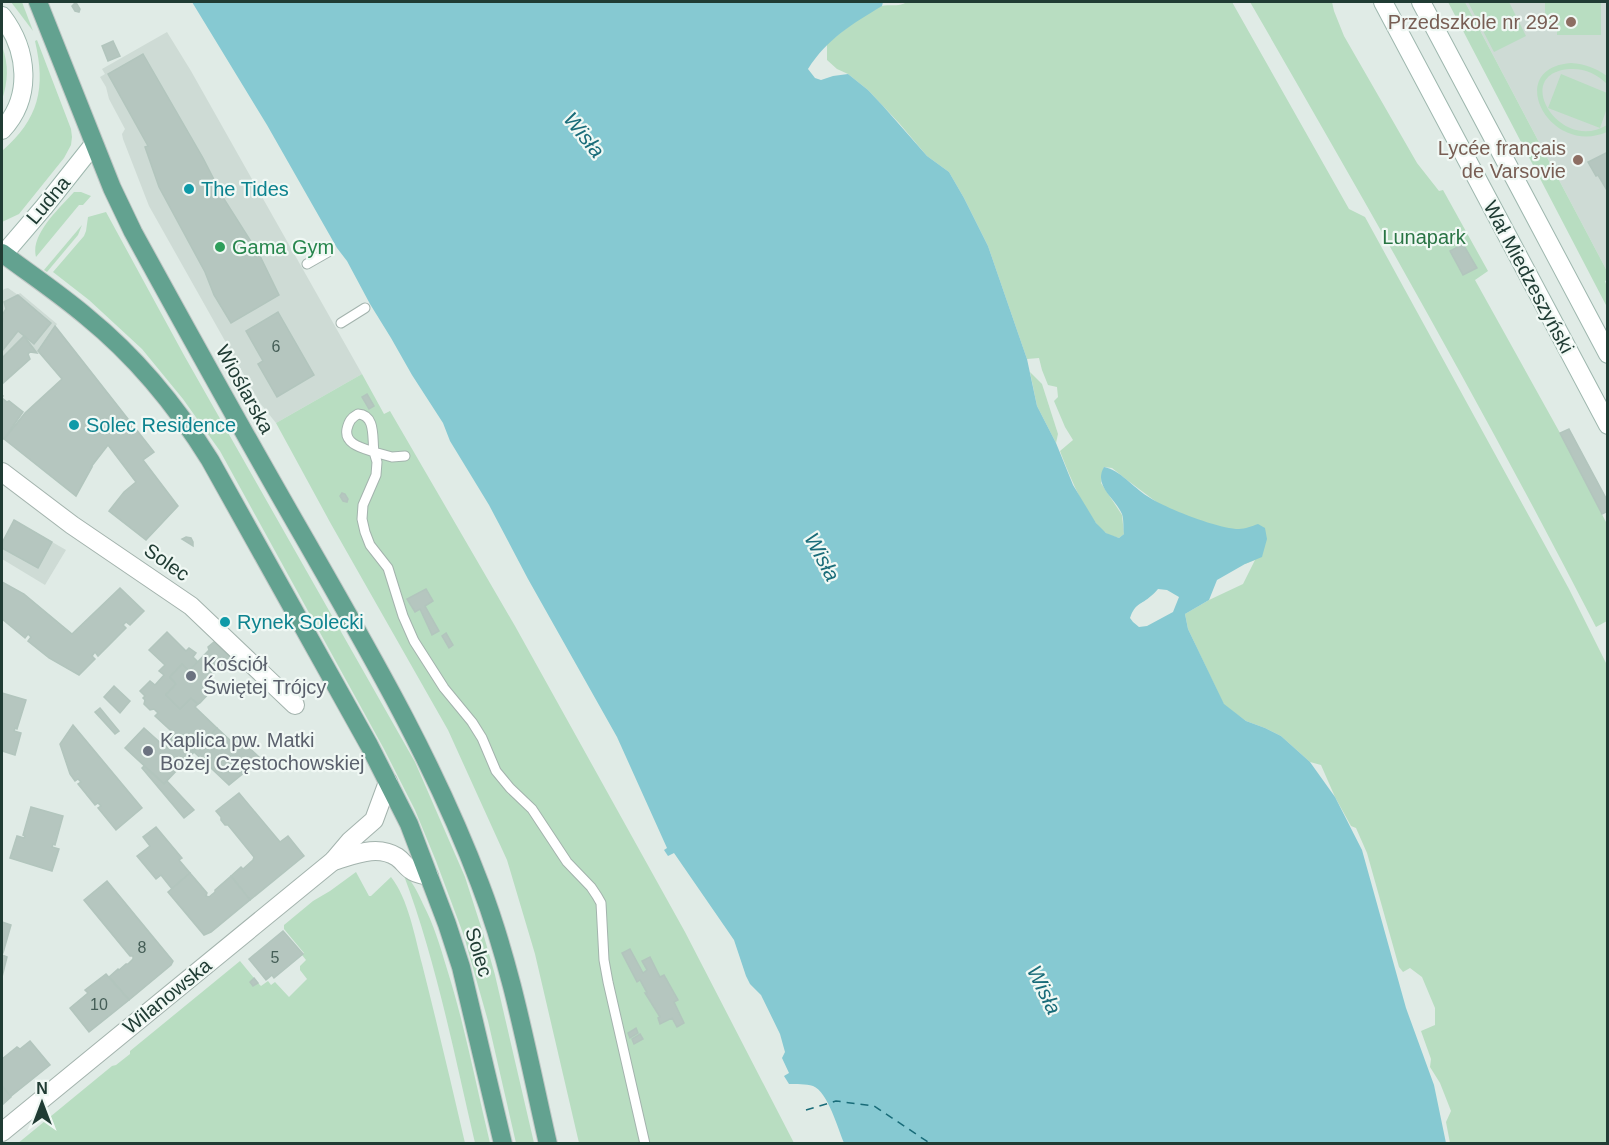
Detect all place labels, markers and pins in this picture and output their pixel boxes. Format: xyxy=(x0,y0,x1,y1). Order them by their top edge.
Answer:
place label: Przedszkole nr 292 xyxy=(1388,11,1559,33)
marker: Przedszkole nr 292 xyxy=(1564,15,1578,29)
place label: Lycée français de Varsovie xyxy=(1438,137,1566,182)
marker: Lycée français de Varsovie xyxy=(1571,153,1585,167)
place label: The Tides xyxy=(201,178,289,200)
marker: The Tides xyxy=(182,182,196,196)
place label: Gama Gym xyxy=(232,236,334,258)
marker: Gama Gym xyxy=(213,240,227,254)
place label: Solec Residence xyxy=(86,414,236,436)
marker: Solec Residence xyxy=(67,418,81,432)
place label: Rynek Solecki xyxy=(237,611,364,633)
marker: Rynek Solecki xyxy=(218,615,232,629)
place label: Kościół Świętej Trójcy xyxy=(203,653,326,698)
marker: Kościół Świętej Trójcy xyxy=(184,669,198,683)
place label: Kaplica pw. Matki Bożej Częstochowskiej xyxy=(160,729,365,774)
marker: Kaplica pw. Matki Bożej Częstochowskiej xyxy=(141,744,155,758)

